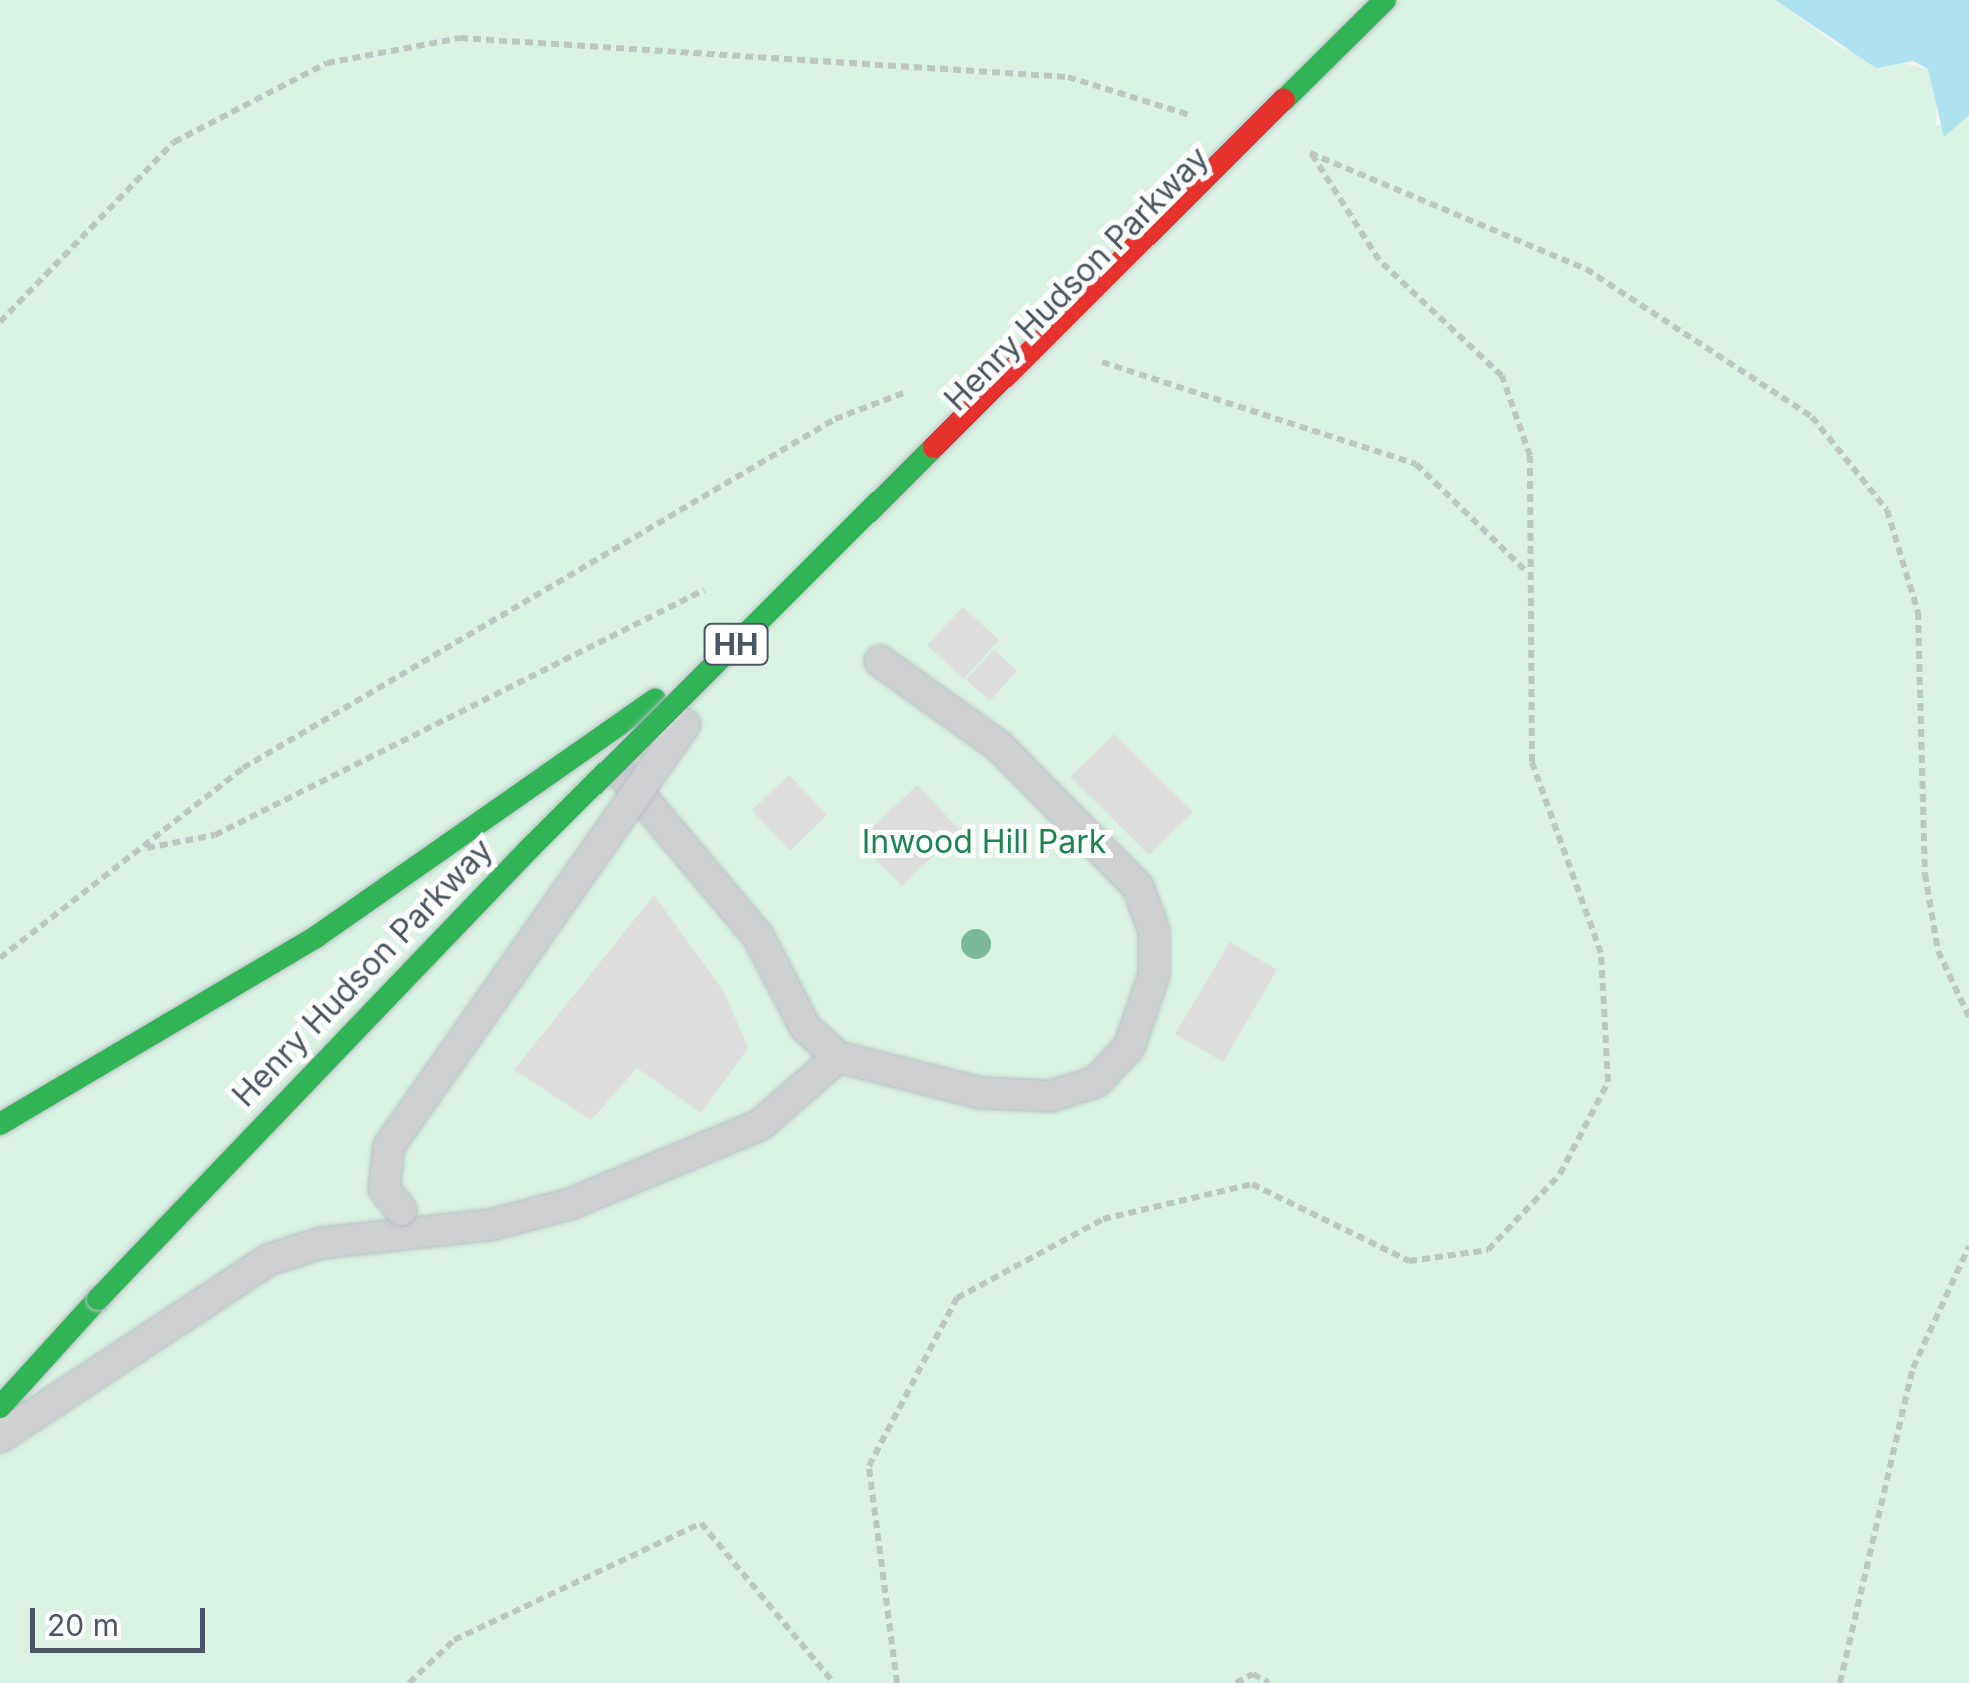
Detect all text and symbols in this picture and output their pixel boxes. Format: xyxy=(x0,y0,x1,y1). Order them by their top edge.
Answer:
street label: Henry Hudson Parkway xyxy=(937,139,1217,419)
road number: HH xyxy=(704,619,768,669)
park label: Inwood Hill Park xyxy=(862,823,1106,861)
street label: Henry Hudson Parkway xyxy=(225,831,501,1115)
scale bar xyxy=(35,1588,210,1650)
text: 20 m xyxy=(47,1607,119,1643)

